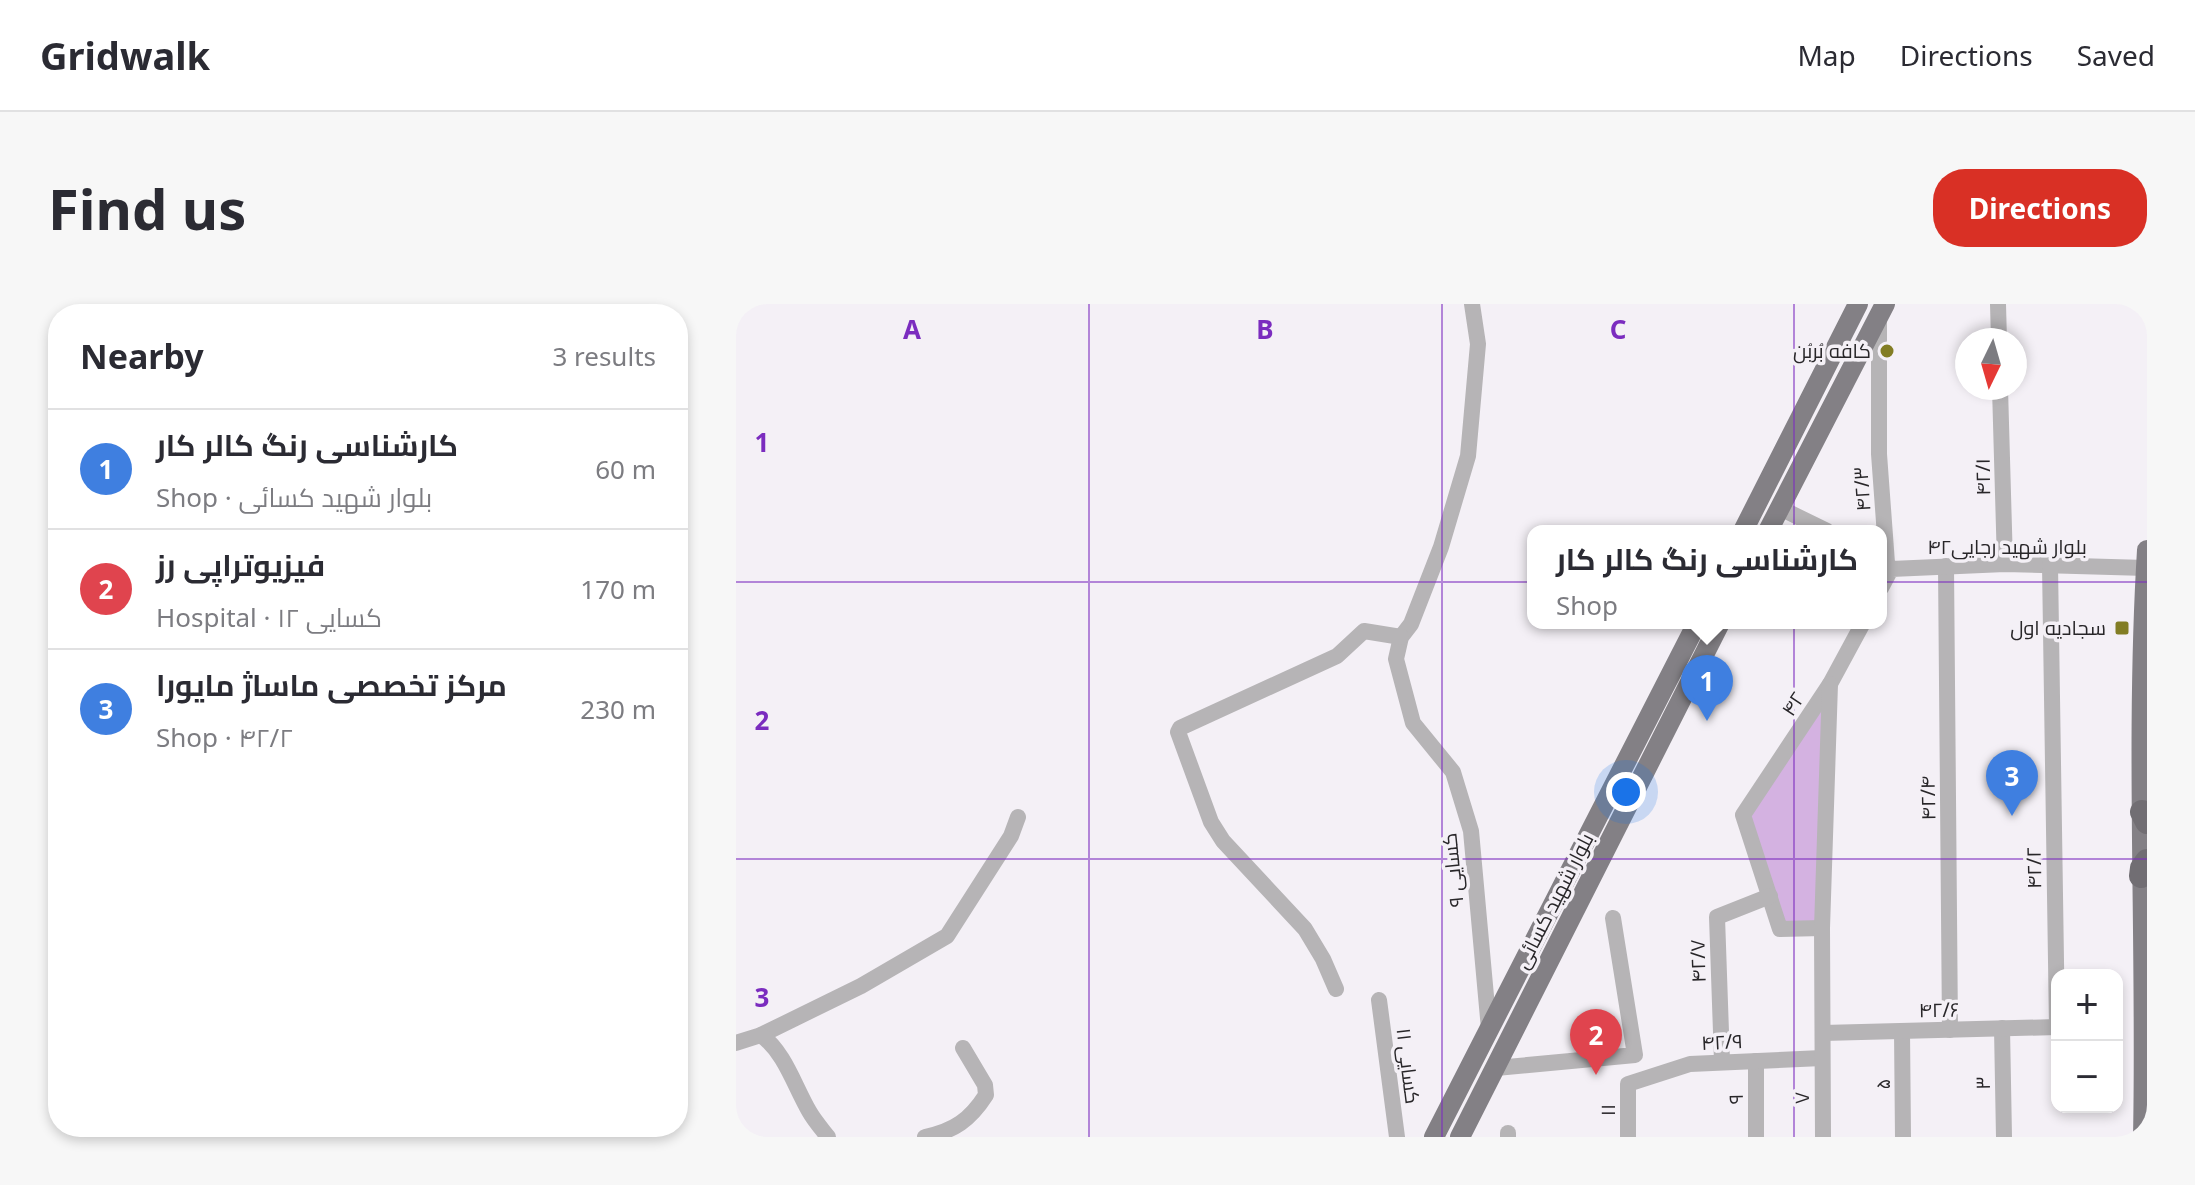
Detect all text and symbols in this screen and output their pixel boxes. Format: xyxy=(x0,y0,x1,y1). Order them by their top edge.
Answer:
text: Gridwalk xyxy=(40,29,210,81)
text: Map xyxy=(1797,36,1856,74)
text: Directions xyxy=(1900,36,2033,74)
text: Saved xyxy=(2077,36,2155,74)
button: Directions xyxy=(1933,169,2147,247)
text: Find us xyxy=(48,170,246,246)
text: A xyxy=(903,311,921,347)
text: B xyxy=(1256,311,1274,347)
text: C xyxy=(1610,311,1626,347)
north arrow xyxy=(1955,328,2027,400)
text: Nearby xyxy=(80,333,204,379)
place label: کافه بُربُن xyxy=(1793,337,1871,364)
text: 3 results xyxy=(552,338,656,374)
marker: کافه بُربُن xyxy=(1878,342,1896,360)
text: کارشناسی رنگ کالر کار xyxy=(156,424,458,465)
text: 1 xyxy=(755,424,769,460)
text: 1 xyxy=(99,451,113,487)
text: 60 m xyxy=(595,451,656,487)
street label: ۴۲/۱ xyxy=(1969,458,1996,496)
street label: ۴۲/۳ xyxy=(1846,466,1877,512)
text: Shop · بلوار شهید کسائی xyxy=(156,479,432,515)
popup xyxy=(1527,525,1887,629)
street label: بلوار شهید رجایی۴۲ xyxy=(1927,533,2087,560)
text: کارشناسی رنگ کالر کار xyxy=(1556,538,1858,579)
text: فیزیوتراپی رز xyxy=(156,544,325,585)
text: 2 xyxy=(99,571,113,607)
text: 170 m xyxy=(580,571,656,607)
text: Shop xyxy=(1556,587,1618,623)
text: Hospital · ۱۲ کسایی xyxy=(156,599,382,635)
place label: سجادیه اول xyxy=(2010,614,2106,641)
marker: سجادیه اول xyxy=(2113,619,2131,637)
pin: 1 xyxy=(1681,655,1733,721)
text: مرکز تخصصی ماساژ مایورا xyxy=(156,664,507,705)
street label: ۴۲ xyxy=(1775,686,1810,721)
text: 3 xyxy=(99,691,113,727)
text: 230 m xyxy=(580,691,656,727)
text: 2 xyxy=(755,702,770,738)
text: Shop · ۴۲/۲ xyxy=(156,719,293,755)
pin: 3 xyxy=(1986,750,2038,816)
your location xyxy=(1606,772,1646,812)
street label: ۴۲/۴ xyxy=(1914,776,1941,821)
street label: بلوار شهید کسائی xyxy=(1508,828,1599,973)
street label: ۹ کسایی xyxy=(1435,832,1470,908)
street label: ۴۲/۲ xyxy=(2020,847,2047,889)
street label: ۴۲/۷ xyxy=(1683,939,1712,983)
map controls xyxy=(2051,969,2123,1113)
button: + xyxy=(2051,969,2123,1041)
text: 3 xyxy=(755,979,769,1015)
street label: ۴۲/۶ xyxy=(1918,996,1960,1023)
pin: 2 xyxy=(1570,1009,1622,1075)
street label: ۱۱ کسایی xyxy=(1390,1026,1427,1105)
street label: ۴۲/۹ xyxy=(1700,1027,1743,1056)
button: − xyxy=(2051,1041,2123,1113)
street label: ۳ xyxy=(1969,1076,1996,1090)
street label: ۵ xyxy=(1869,1079,1896,1089)
street label: ۷ xyxy=(1788,1092,1815,1104)
street label: ۹ xyxy=(1722,1094,1749,1104)
street label: ۱۱ xyxy=(1594,1104,1621,1116)

